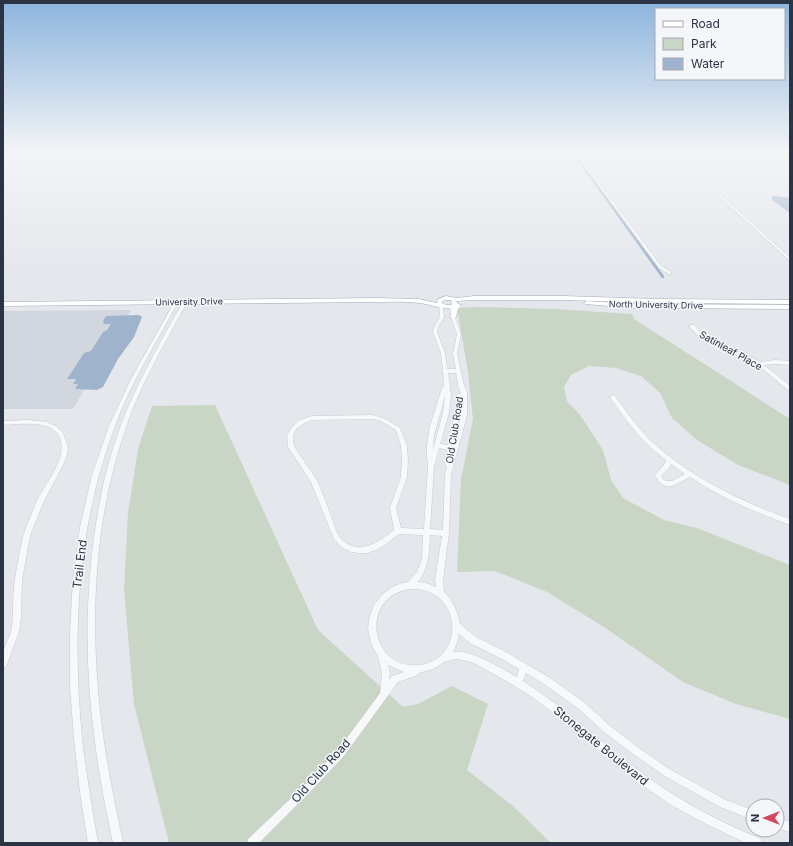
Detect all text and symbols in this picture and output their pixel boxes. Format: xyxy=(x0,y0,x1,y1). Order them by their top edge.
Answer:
legend xyxy=(655,8,785,80)
text: Road xyxy=(691,16,720,31)
text: Park xyxy=(691,36,717,51)
text: Water xyxy=(691,56,725,71)
street label: University Drive xyxy=(155,295,223,308)
street label: North University Drive xyxy=(609,298,703,311)
street label: Satinleaf Place xyxy=(697,328,765,372)
street label: Old Club Road xyxy=(443,396,465,464)
street label: Trail End xyxy=(69,539,90,589)
street label: Stonegate Boulevard xyxy=(551,703,652,789)
street label: Old Club Road xyxy=(288,735,353,806)
north arrow xyxy=(745,798,785,838)
text: N xyxy=(748,814,762,822)

